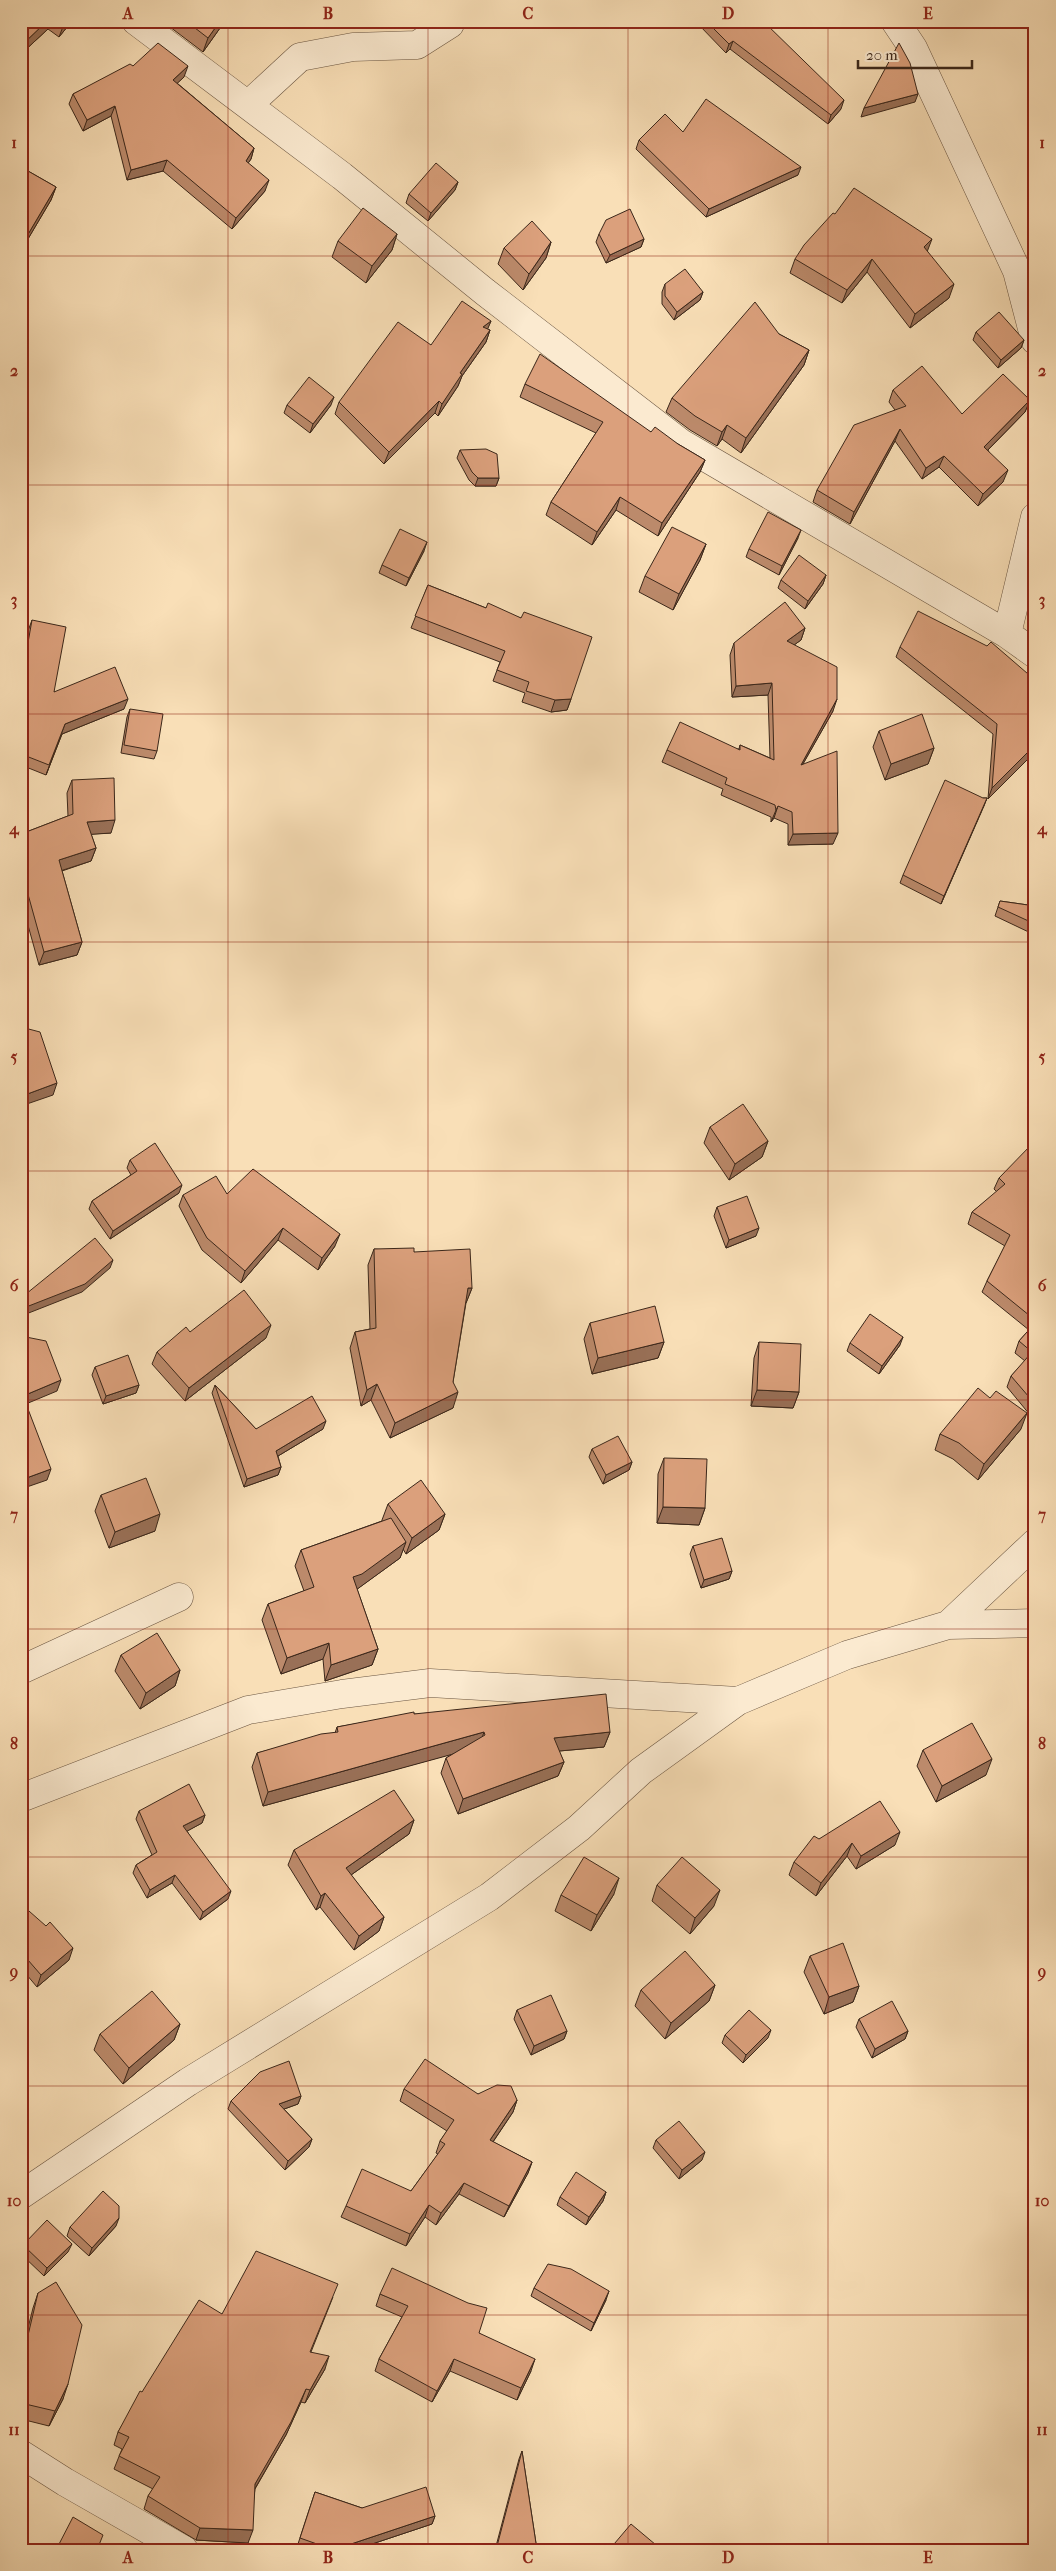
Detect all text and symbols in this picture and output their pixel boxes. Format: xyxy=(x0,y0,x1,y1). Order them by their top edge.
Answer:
text: A xyxy=(122,4,134,23)
text: B xyxy=(323,4,333,23)
text: C xyxy=(523,4,534,23)
text: D xyxy=(722,4,734,23)
text: E xyxy=(923,4,933,23)
scale bar xyxy=(858,38,972,70)
text: 20 m xyxy=(866,46,898,64)
text: 1 xyxy=(11,133,17,152)
text: 1 xyxy=(1039,133,1045,152)
text: 2 xyxy=(10,361,18,380)
text: 2 xyxy=(1038,361,1046,380)
text: 3 xyxy=(11,590,17,610)
text: 3 xyxy=(1039,590,1045,610)
text: 4 xyxy=(8,819,20,839)
text: 4 xyxy=(1036,819,1048,839)
text: 5 xyxy=(11,1047,18,1066)
text: 5 xyxy=(1039,1047,1046,1066)
text: 6 xyxy=(10,1276,19,1295)
text: 6 xyxy=(1038,1276,1047,1295)
text: 7 xyxy=(9,1505,18,1524)
text: 7 xyxy=(1037,1505,1046,1524)
text: 8 xyxy=(10,1734,18,1753)
text: 8 xyxy=(1038,1734,1046,1753)
text: 9 xyxy=(9,1962,18,1982)
text: 9 xyxy=(1037,1962,1046,1982)
text: 10 xyxy=(7,2191,21,2210)
text: 10 xyxy=(1035,2191,1049,2210)
text: 11 xyxy=(8,2420,20,2439)
text: 11 xyxy=(1036,2420,1048,2439)
text: A xyxy=(122,2548,134,2567)
text: B xyxy=(323,2548,333,2567)
text: C xyxy=(523,2548,534,2567)
text: D xyxy=(722,2548,734,2567)
text: E xyxy=(923,2548,933,2567)

